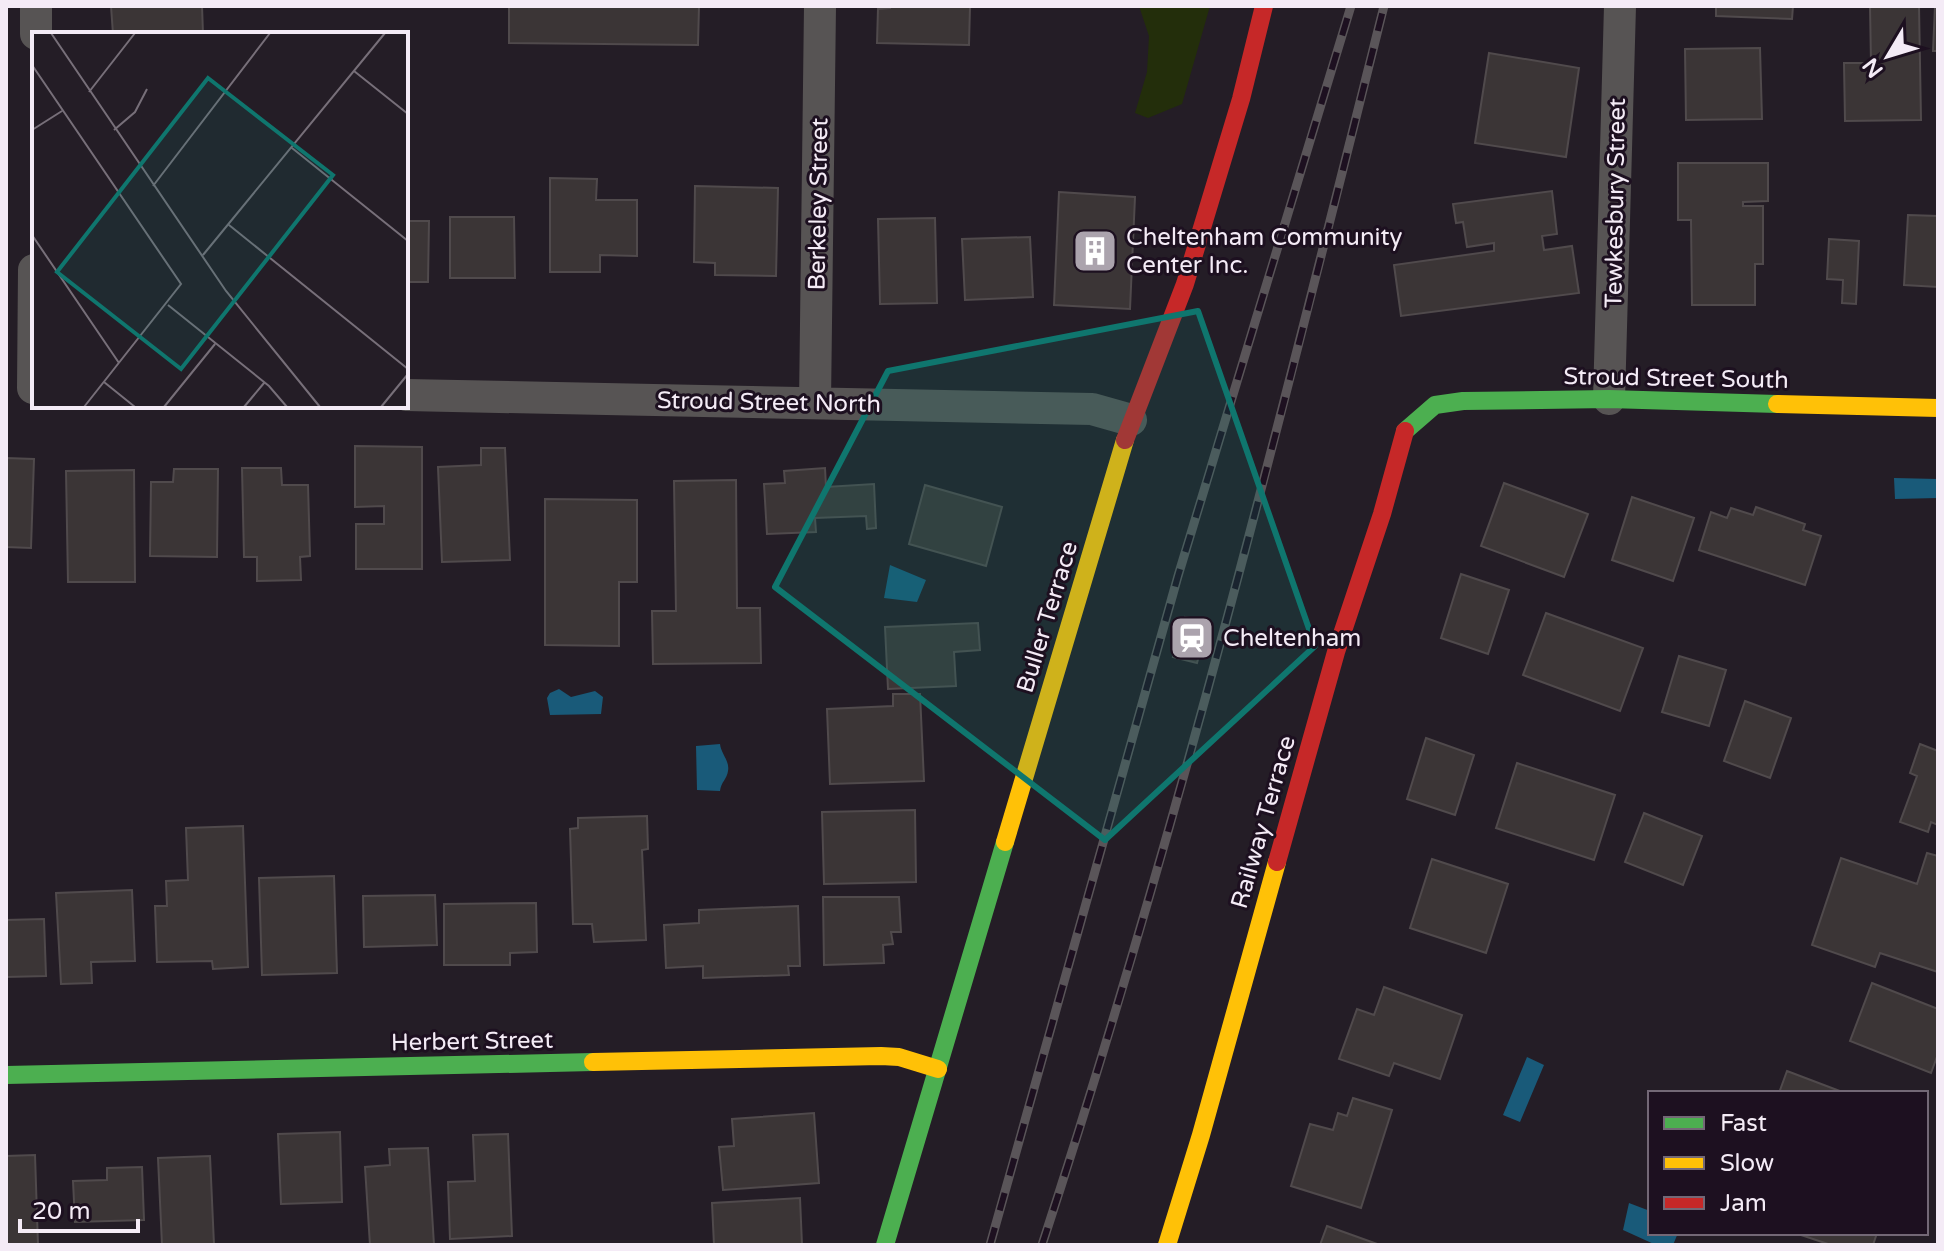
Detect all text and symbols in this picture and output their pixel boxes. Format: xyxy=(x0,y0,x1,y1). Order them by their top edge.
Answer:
north arrow xyxy=(1848,16,1928,96)
inset map xyxy=(32,32,408,408)
text: N xyxy=(1857,53,1889,83)
street label: Tewkesbury Street xyxy=(1599,98,1632,308)
street label: Berkeley Street xyxy=(802,117,835,291)
place label: Cheltenham Community Center Inc. xyxy=(1126,223,1403,280)
building icon: Cheltenham Community Center Inc. xyxy=(1071,227,1119,275)
street label: Stroud Street South xyxy=(1563,362,1789,395)
street label: Stroud Street North xyxy=(657,386,881,419)
street label: Buller Terrace xyxy=(1011,538,1084,696)
station icon: Cheltenham xyxy=(1168,614,1216,662)
place label: Cheltenham xyxy=(1223,624,1361,653)
street label: Railway Terrace xyxy=(1225,732,1302,912)
street label: Herbert Street xyxy=(391,1026,553,1057)
legend xyxy=(1648,1091,1928,1235)
text: Fast xyxy=(1720,1109,1767,1138)
text: Slow xyxy=(1720,1149,1774,1178)
scale bar xyxy=(20,1183,138,1233)
text: Jam xyxy=(1720,1189,1767,1218)
text: 20 m xyxy=(32,1197,90,1226)

